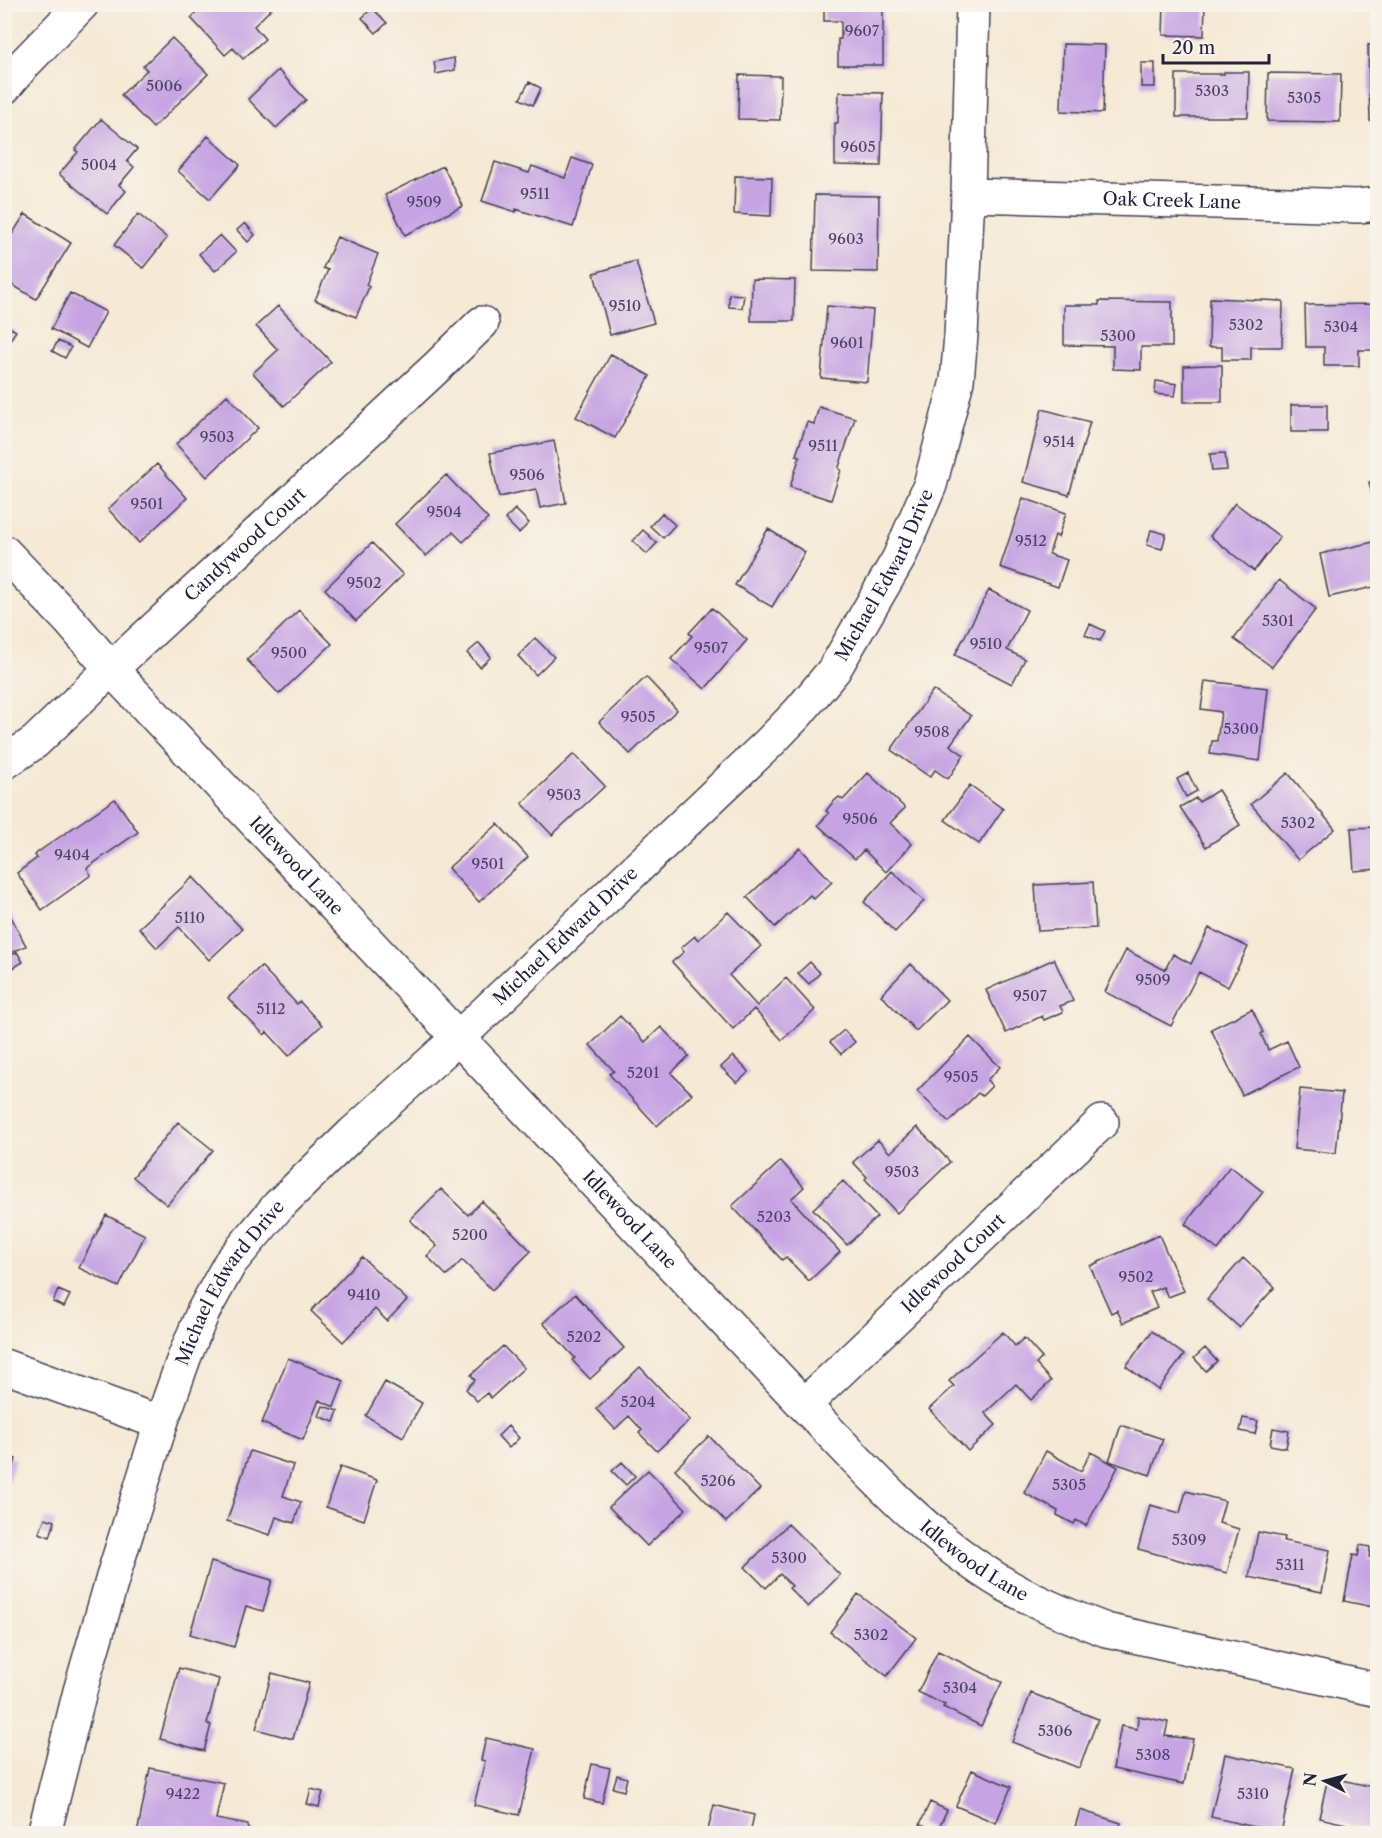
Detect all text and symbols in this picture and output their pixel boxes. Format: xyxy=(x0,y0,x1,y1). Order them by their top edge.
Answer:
house number: 9607 xyxy=(845,21,880,40)
scale bar xyxy=(1163,27,1270,65)
text: 20 m xyxy=(1172,37,1216,59)
house number: 5006 xyxy=(146,76,182,95)
house number: 5303 xyxy=(1195,81,1229,100)
house number: 5305 xyxy=(1287,88,1321,107)
house number: 9605 xyxy=(840,137,876,156)
house number: 5004 xyxy=(81,155,117,174)
house number: 9511 xyxy=(520,184,550,203)
street label: Oak Creek Lane xyxy=(1102,188,1241,214)
house number: 9509 xyxy=(406,192,442,211)
house number: 9603 xyxy=(828,229,864,248)
house number: 9510 xyxy=(609,296,641,315)
house number: 5302 xyxy=(1229,315,1263,334)
house number: 5304 xyxy=(1324,317,1358,336)
house number: 5300 xyxy=(1100,326,1136,345)
house number: 9601 xyxy=(830,333,864,352)
house number: 9503 xyxy=(200,427,234,446)
house number: 9514 xyxy=(1043,432,1075,451)
house number: 9511 xyxy=(808,436,838,455)
house number: 9506 xyxy=(509,465,545,484)
street label: Candywood Court xyxy=(180,482,311,606)
street label: Michael Edward Drive xyxy=(831,486,938,665)
house number: 9501 xyxy=(131,494,164,513)
house number: 9504 xyxy=(426,502,462,521)
house number: 9512 xyxy=(1015,531,1047,550)
house number: 9502 xyxy=(346,573,382,592)
house number: 5301 xyxy=(1262,611,1295,630)
house number: 9510 xyxy=(970,634,1002,653)
house number: 9507 xyxy=(694,638,729,657)
house number: 9500 xyxy=(271,643,307,662)
house number: 9505 xyxy=(621,707,655,726)
house number: 5300 xyxy=(1223,719,1259,738)
house number: 9508 xyxy=(914,722,950,741)
house number: 9503 xyxy=(547,785,581,804)
house number: 9506 xyxy=(842,809,878,828)
street label: Idlewood Lane xyxy=(245,812,348,920)
house number: 5302 xyxy=(1281,813,1315,832)
house number: 9404 xyxy=(54,845,90,864)
house number: 9501 xyxy=(472,854,505,873)
street label: Michael Edward Drive xyxy=(489,862,642,1010)
house number: 5110 xyxy=(175,908,205,927)
house number: 9509 xyxy=(1135,970,1171,989)
house number: 9507 xyxy=(1013,986,1048,1005)
house number: 5112 xyxy=(256,999,286,1018)
house number: 5201 xyxy=(627,1063,660,1082)
house number: 9505 xyxy=(944,1067,978,1086)
house number: 9503 xyxy=(885,1162,919,1181)
street label: Idlewood Lane xyxy=(578,1166,681,1274)
street label: Michael Edward Drive xyxy=(171,1196,289,1369)
house number: 5203 xyxy=(757,1207,791,1226)
street label: Idlewood Court xyxy=(897,1208,1010,1318)
house number: 5200 xyxy=(452,1225,488,1244)
house number: 9502 xyxy=(1118,1267,1154,1286)
house number: 9410 xyxy=(347,1285,381,1304)
house number: 5202 xyxy=(567,1327,601,1346)
house number: 5204 xyxy=(621,1392,655,1411)
house number: 5206 xyxy=(700,1471,736,1490)
house number: 5305 xyxy=(1052,1475,1086,1494)
street label: Idlewood Lane xyxy=(915,1515,1032,1606)
house number: 5309 xyxy=(1172,1530,1206,1549)
house number: 5300 xyxy=(771,1548,807,1567)
house number: 5311 xyxy=(1275,1555,1305,1574)
house number: 5302 xyxy=(854,1625,888,1644)
house number: 5304 xyxy=(943,1678,977,1697)
house number: 5306 xyxy=(1038,1721,1073,1740)
house number: 5308 xyxy=(1136,1745,1171,1764)
north arrow xyxy=(1295,1751,1355,1811)
text: N xyxy=(1299,1771,1321,1787)
house number: 9422 xyxy=(166,1784,200,1803)
house number: 5310 xyxy=(1237,1784,1269,1803)

